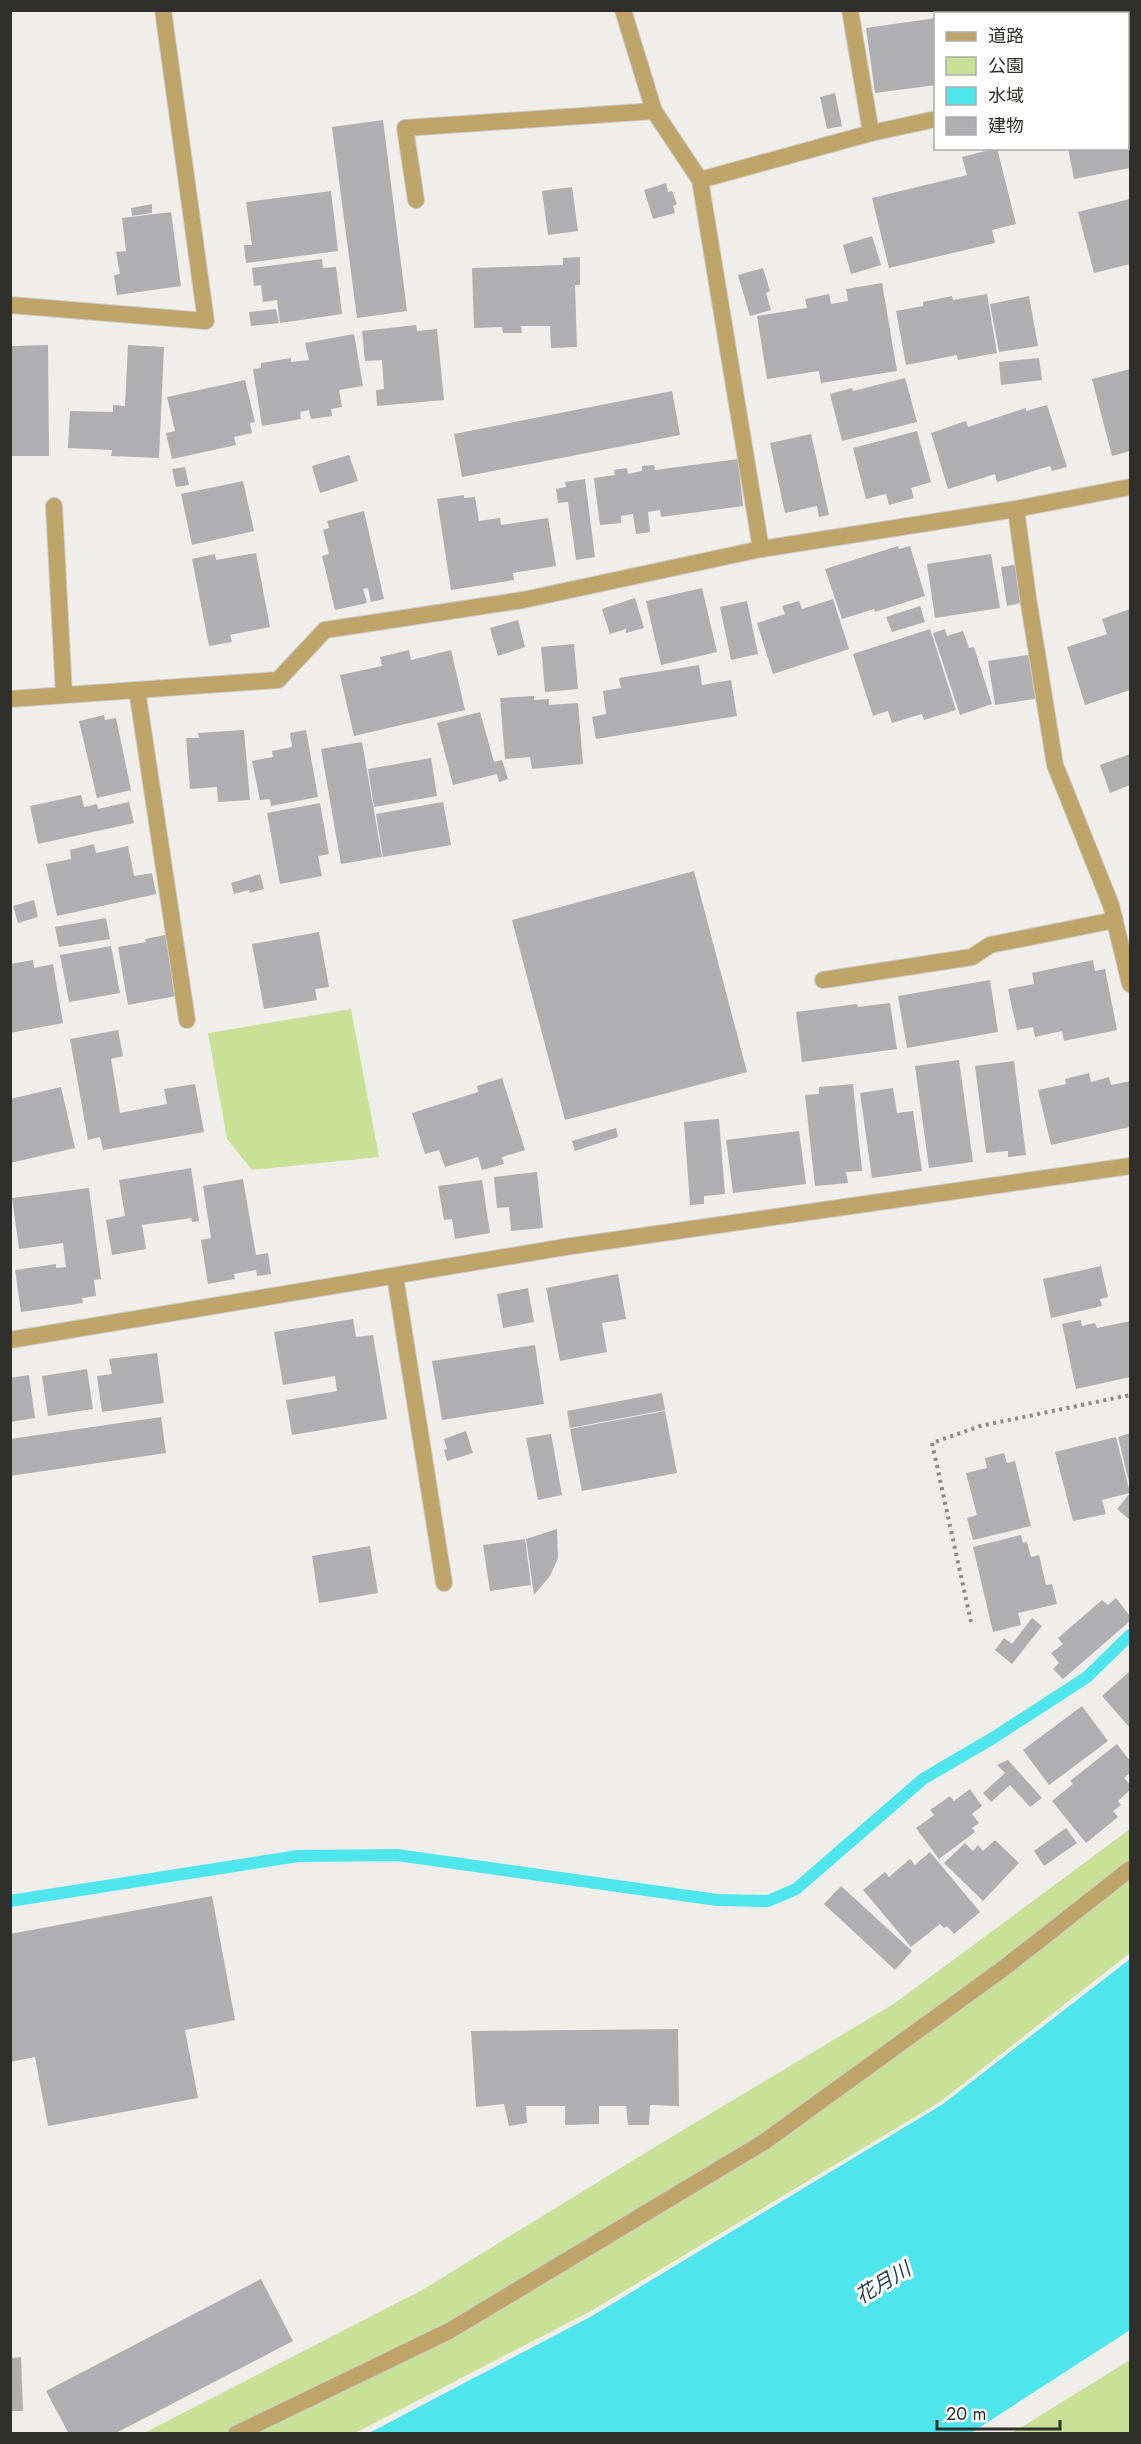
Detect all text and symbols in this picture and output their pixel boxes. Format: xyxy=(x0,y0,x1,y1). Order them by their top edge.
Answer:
legend xyxy=(934,12,1129,150)
text: 道路 xyxy=(988,23,1024,49)
text: 公園 xyxy=(988,53,1024,79)
text: 水域 xyxy=(988,83,1024,109)
text: 建物 xyxy=(988,113,1024,139)
water label: 花月川 xyxy=(850,2254,918,2311)
scale bar xyxy=(937,2393,1060,2431)
text: 20 m xyxy=(946,2401,986,2427)

